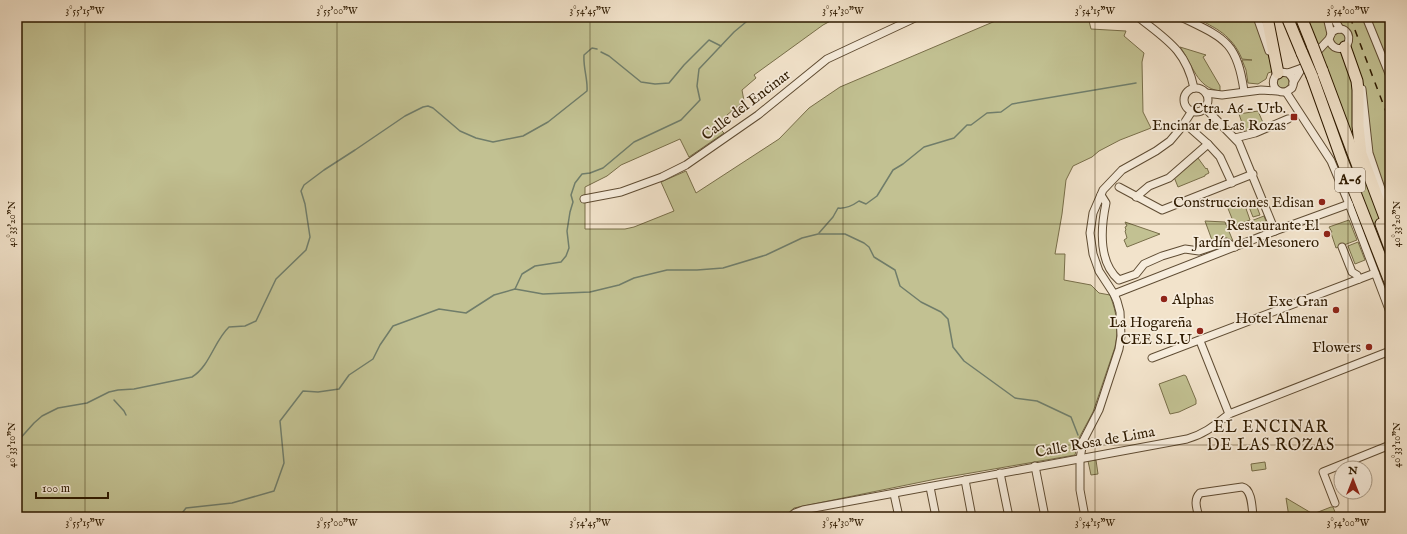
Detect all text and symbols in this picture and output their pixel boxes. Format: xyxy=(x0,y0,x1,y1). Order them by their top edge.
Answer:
text: 3°55'15"W xyxy=(66,5,105,18)
text: 3°55'00"W xyxy=(316,5,358,18)
text: 3°54'45"W xyxy=(569,5,611,18)
text: 3°54'30"W xyxy=(822,5,864,18)
text: 3°54'15"W xyxy=(1075,5,1115,18)
text: 3°54'00"W xyxy=(1327,5,1370,18)
street label: Calle del Encinar xyxy=(698,65,795,145)
place label: Ctra. A6 - Urb. Encinar de Las Rozas xyxy=(1152,99,1286,135)
marker: Ctra. A6 - Urb. Encinar de Las Rozas xyxy=(1289,112,1299,122)
road number: A-6 xyxy=(1335,168,1365,192)
place label: Construcciones Edisan xyxy=(1173,193,1314,212)
marker: Construcciones Edisan xyxy=(1317,197,1327,207)
text: 40°33'20"N xyxy=(6,200,19,247)
text: 40°33'20"N xyxy=(1391,200,1404,247)
place label: Restaurante El Jardín del Mesonero xyxy=(1191,216,1320,252)
marker: Restaurante El Jardín del Mesonero xyxy=(1322,229,1332,239)
place label: Alphas xyxy=(1171,290,1214,309)
place label: Exe Gran Hotel Almenar xyxy=(1235,292,1328,328)
marker: Alphas xyxy=(1159,294,1169,304)
marker: Exe Gran Hotel Almenar xyxy=(1331,305,1341,315)
place label: La Hogareña CEE S.L.U xyxy=(1109,313,1193,349)
marker: La Hogareña CEE S.L.U xyxy=(1195,326,1205,336)
place label: Flowers xyxy=(1312,338,1361,357)
marker: Flowers xyxy=(1364,342,1374,352)
district label: EL ENCINAR DE LAS ROZAS xyxy=(1207,418,1335,456)
text: 40°33'10"N xyxy=(6,422,19,468)
street label: Calle Rosa de Lima xyxy=(1034,422,1157,462)
text: 40°33'10"N xyxy=(1391,422,1404,468)
north arrow xyxy=(1333,460,1373,500)
text: N xyxy=(1347,464,1358,478)
scale bar xyxy=(36,474,108,500)
text: 100 m xyxy=(42,481,70,496)
text: 3°55'15"W xyxy=(66,517,105,530)
text: 3°55'00"W xyxy=(316,517,358,530)
text: 3°54'45"W xyxy=(569,517,611,530)
text: 3°54'30"W xyxy=(822,517,864,530)
text: 3°54'15"W xyxy=(1075,517,1115,530)
text: 3°54'00"W xyxy=(1327,517,1370,530)

